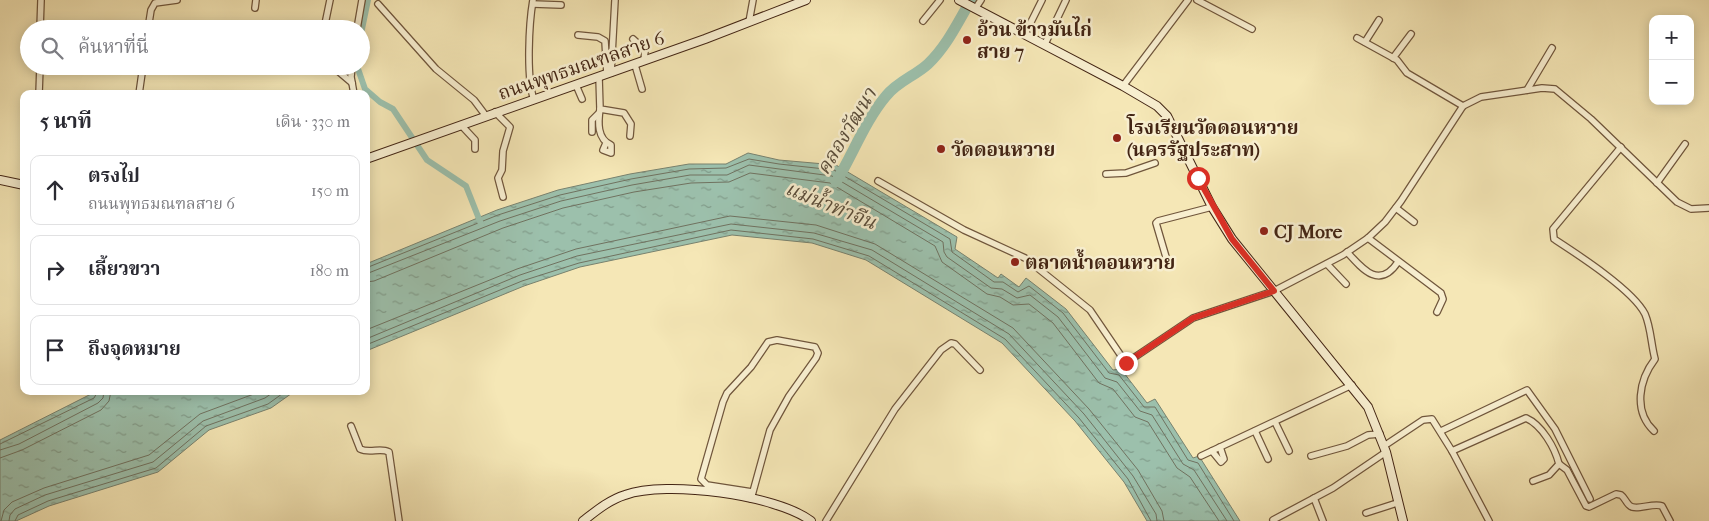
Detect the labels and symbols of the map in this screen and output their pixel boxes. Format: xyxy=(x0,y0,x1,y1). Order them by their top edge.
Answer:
place label: อ้วน ข้าวมันไก่ สาย 7 xyxy=(977,16,1092,63)
street label: ถนนพุทธมณฑลสาย 6 xyxy=(495,27,668,106)
marker: อ้วน ข้าวมันไก่ สาย 7 xyxy=(961,34,973,46)
water label: คลองวัฒนา xyxy=(812,83,882,179)
place label: โรงเรียนวัดดอนหวาย (นครรัฐประสาท) xyxy=(1126,114,1299,161)
marker: โรงเรียนวัดดอนหวาย (นครรัฐประสาท) xyxy=(1111,132,1123,144)
place label: วัดดอนหวาย xyxy=(951,139,1055,161)
marker: วัดดอนหวาย xyxy=(935,143,947,155)
route start xyxy=(1187,167,1210,190)
water label: แม่น้ำท่าจีน xyxy=(782,173,882,234)
place label: CJ More xyxy=(1274,221,1343,243)
marker: CJ More xyxy=(1258,225,1270,237)
place label: ตลาดน้ำดอนหวาย xyxy=(1025,248,1175,274)
marker: ตลาดน้ำดอนหวาย xyxy=(1009,256,1021,268)
route end xyxy=(1115,352,1138,375)

